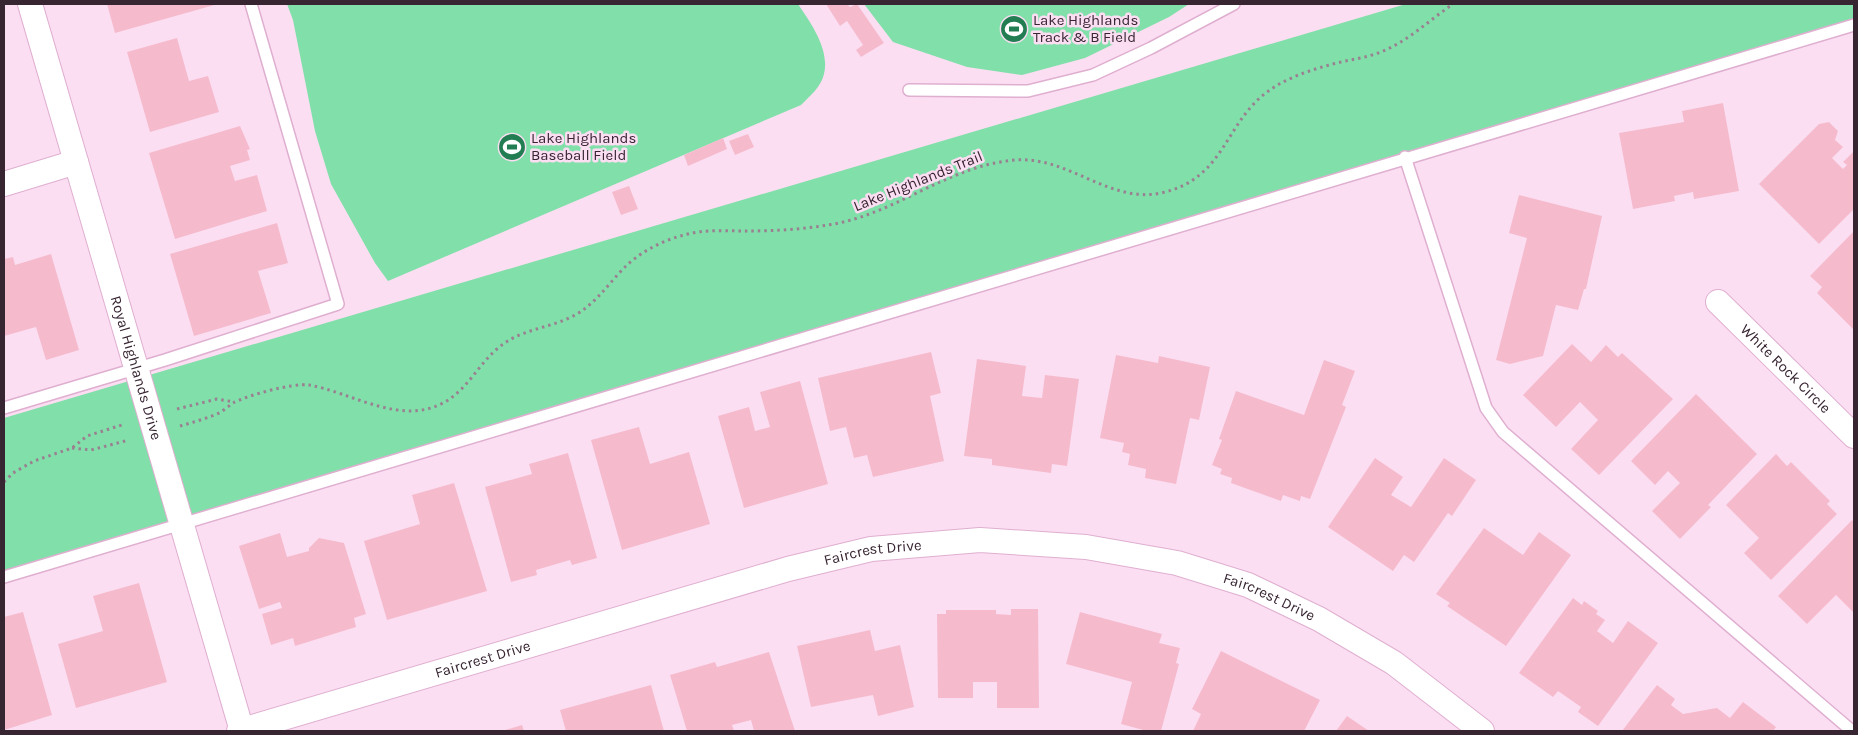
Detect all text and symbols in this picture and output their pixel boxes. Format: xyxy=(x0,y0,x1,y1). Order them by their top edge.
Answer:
place label: Lake Highlands Track & B Field xyxy=(1033,11,1138,46)
sports icon: Lake Highlands Track & B Field xyxy=(999,14,1029,44)
place label: Lake Highlands Baseball Field xyxy=(531,129,636,164)
sports icon: Lake Highlands Baseball Field xyxy=(497,132,527,162)
street label: Lake Highlands Trail xyxy=(851,147,985,215)
street label: Royal Highlands Drive xyxy=(107,294,166,442)
street label: White Rock Circle xyxy=(1737,320,1835,417)
street label: Faircrest Drive xyxy=(822,536,922,569)
street label: Faircrest Drive xyxy=(1221,569,1318,625)
street label: Faircrest Drive xyxy=(433,637,533,682)

